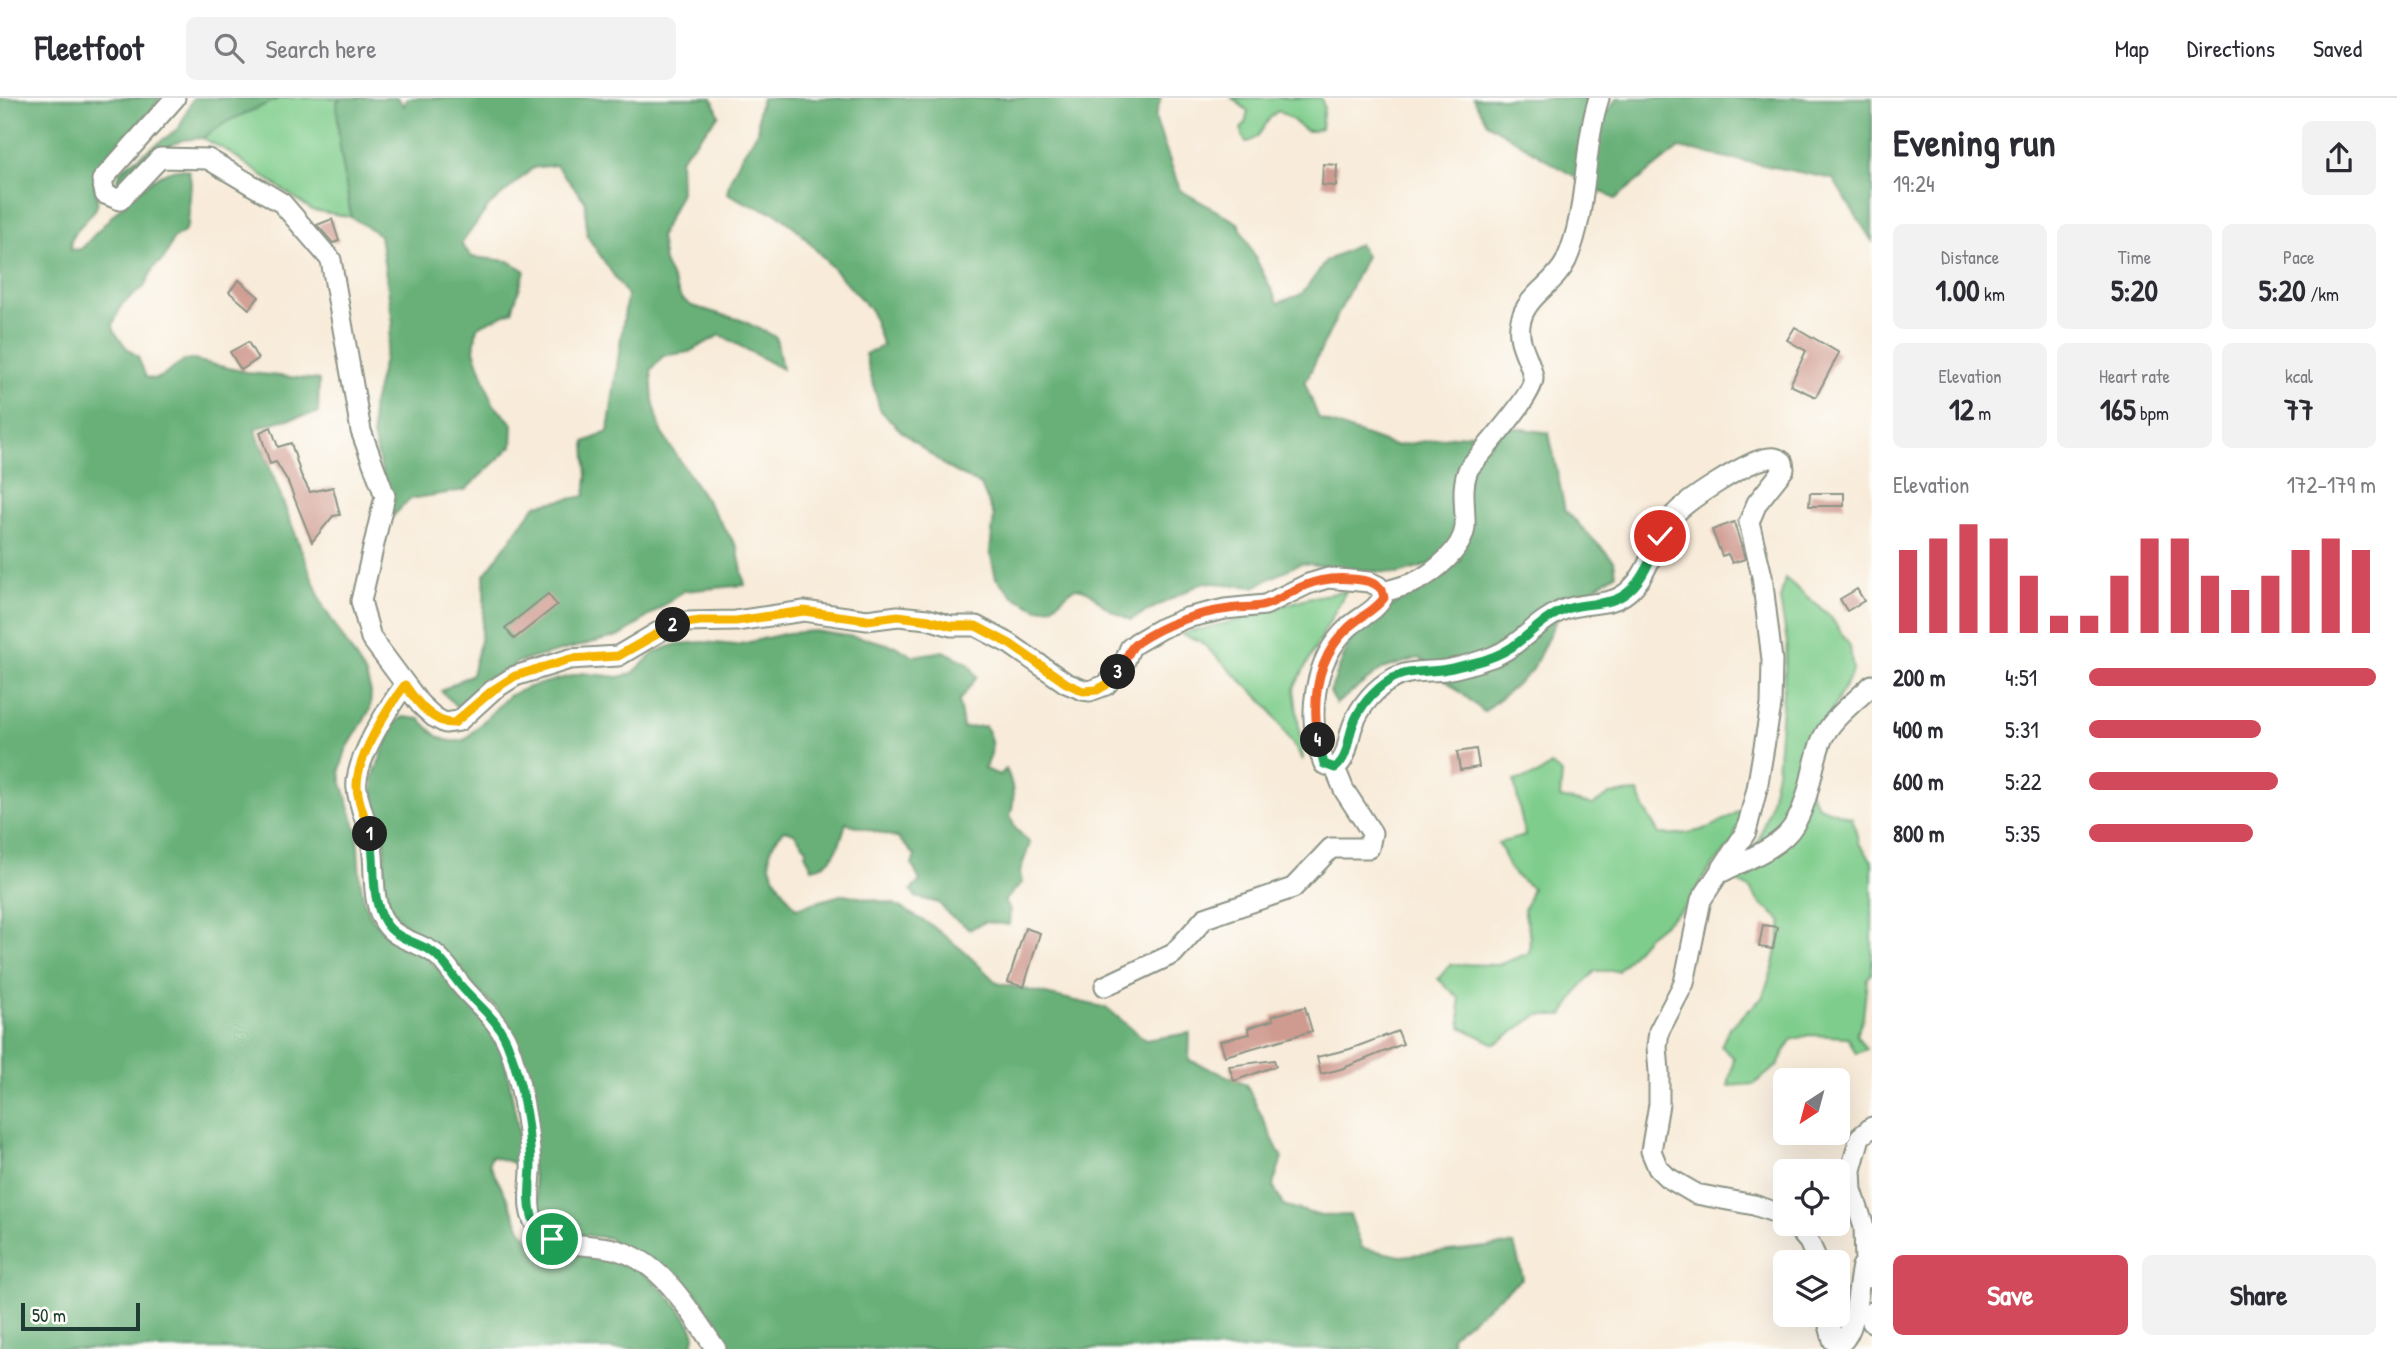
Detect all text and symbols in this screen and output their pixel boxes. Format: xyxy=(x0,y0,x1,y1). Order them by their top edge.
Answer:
search box xyxy=(186,17,676,80)
text: Fleetfoot xyxy=(35,26,144,70)
icon: search xyxy=(210,29,248,67)
text: Search here xyxy=(266,31,377,66)
text: Map xyxy=(2115,32,2149,64)
text: Directions xyxy=(2187,32,2275,64)
text: Saved xyxy=(2313,32,2362,64)
text: Evening run xyxy=(1893,116,2056,168)
button: share xyxy=(2302,121,2376,195)
text: 19:24 xyxy=(1893,168,1935,199)
text: Distance xyxy=(1941,244,1999,270)
text: Time xyxy=(2118,244,2151,270)
text: Pace xyxy=(2283,244,2315,270)
text: 1.00 xyxy=(1935,270,1980,310)
text: 5:20 xyxy=(2111,270,2158,310)
text: 5:20 xyxy=(2259,270,2306,310)
text: km xyxy=(1980,281,2005,307)
text: /km xyxy=(2306,281,2339,307)
text: Elevation xyxy=(1939,363,2002,389)
text: Heart rate xyxy=(2099,363,2170,389)
text: kcal xyxy=(2285,363,2313,389)
text: 12 xyxy=(1949,389,1974,429)
text: 165 xyxy=(2100,389,2136,429)
text: 77 xyxy=(2284,389,2314,429)
text: m xyxy=(1974,400,1991,426)
text: bpm xyxy=(2136,400,2169,426)
text: Elevation xyxy=(1893,469,1969,500)
text: 172–179 m xyxy=(2287,469,2376,500)
pin xyxy=(1630,506,1690,566)
icon: check xyxy=(1641,517,1679,555)
pin: 2 xyxy=(656,608,690,642)
text: 2 xyxy=(668,611,677,637)
pin: 3 xyxy=(1100,654,1136,690)
text: 3 xyxy=(1113,658,1122,684)
text: 200 m xyxy=(1893,662,1945,693)
text: 4:51 xyxy=(2005,662,2037,693)
text: 400 m xyxy=(1893,714,1943,745)
text: 5:31 xyxy=(2005,714,2039,745)
pin: 4 xyxy=(1300,722,1336,758)
text: 4 xyxy=(1314,726,1321,752)
text: 600 m xyxy=(1893,766,1944,797)
text: 5:22 xyxy=(2005,766,2042,797)
pin: 1 xyxy=(352,816,388,852)
text: 800 m xyxy=(1893,818,1945,849)
text: 5:35 xyxy=(2005,818,2040,849)
text: 1 xyxy=(366,820,373,846)
north arrow xyxy=(1773,1068,1850,1144)
map controls xyxy=(1773,1068,1850,1327)
button: locate xyxy=(1773,1159,1850,1236)
pin xyxy=(522,1209,582,1269)
icon: arrive xyxy=(533,1220,571,1258)
button: layers xyxy=(1773,1250,1850,1327)
button: Save xyxy=(1893,1255,2128,1335)
button: Share xyxy=(2142,1255,2376,1335)
scale bar xyxy=(21,1300,140,1332)
text: 50 m xyxy=(32,1302,66,1328)

